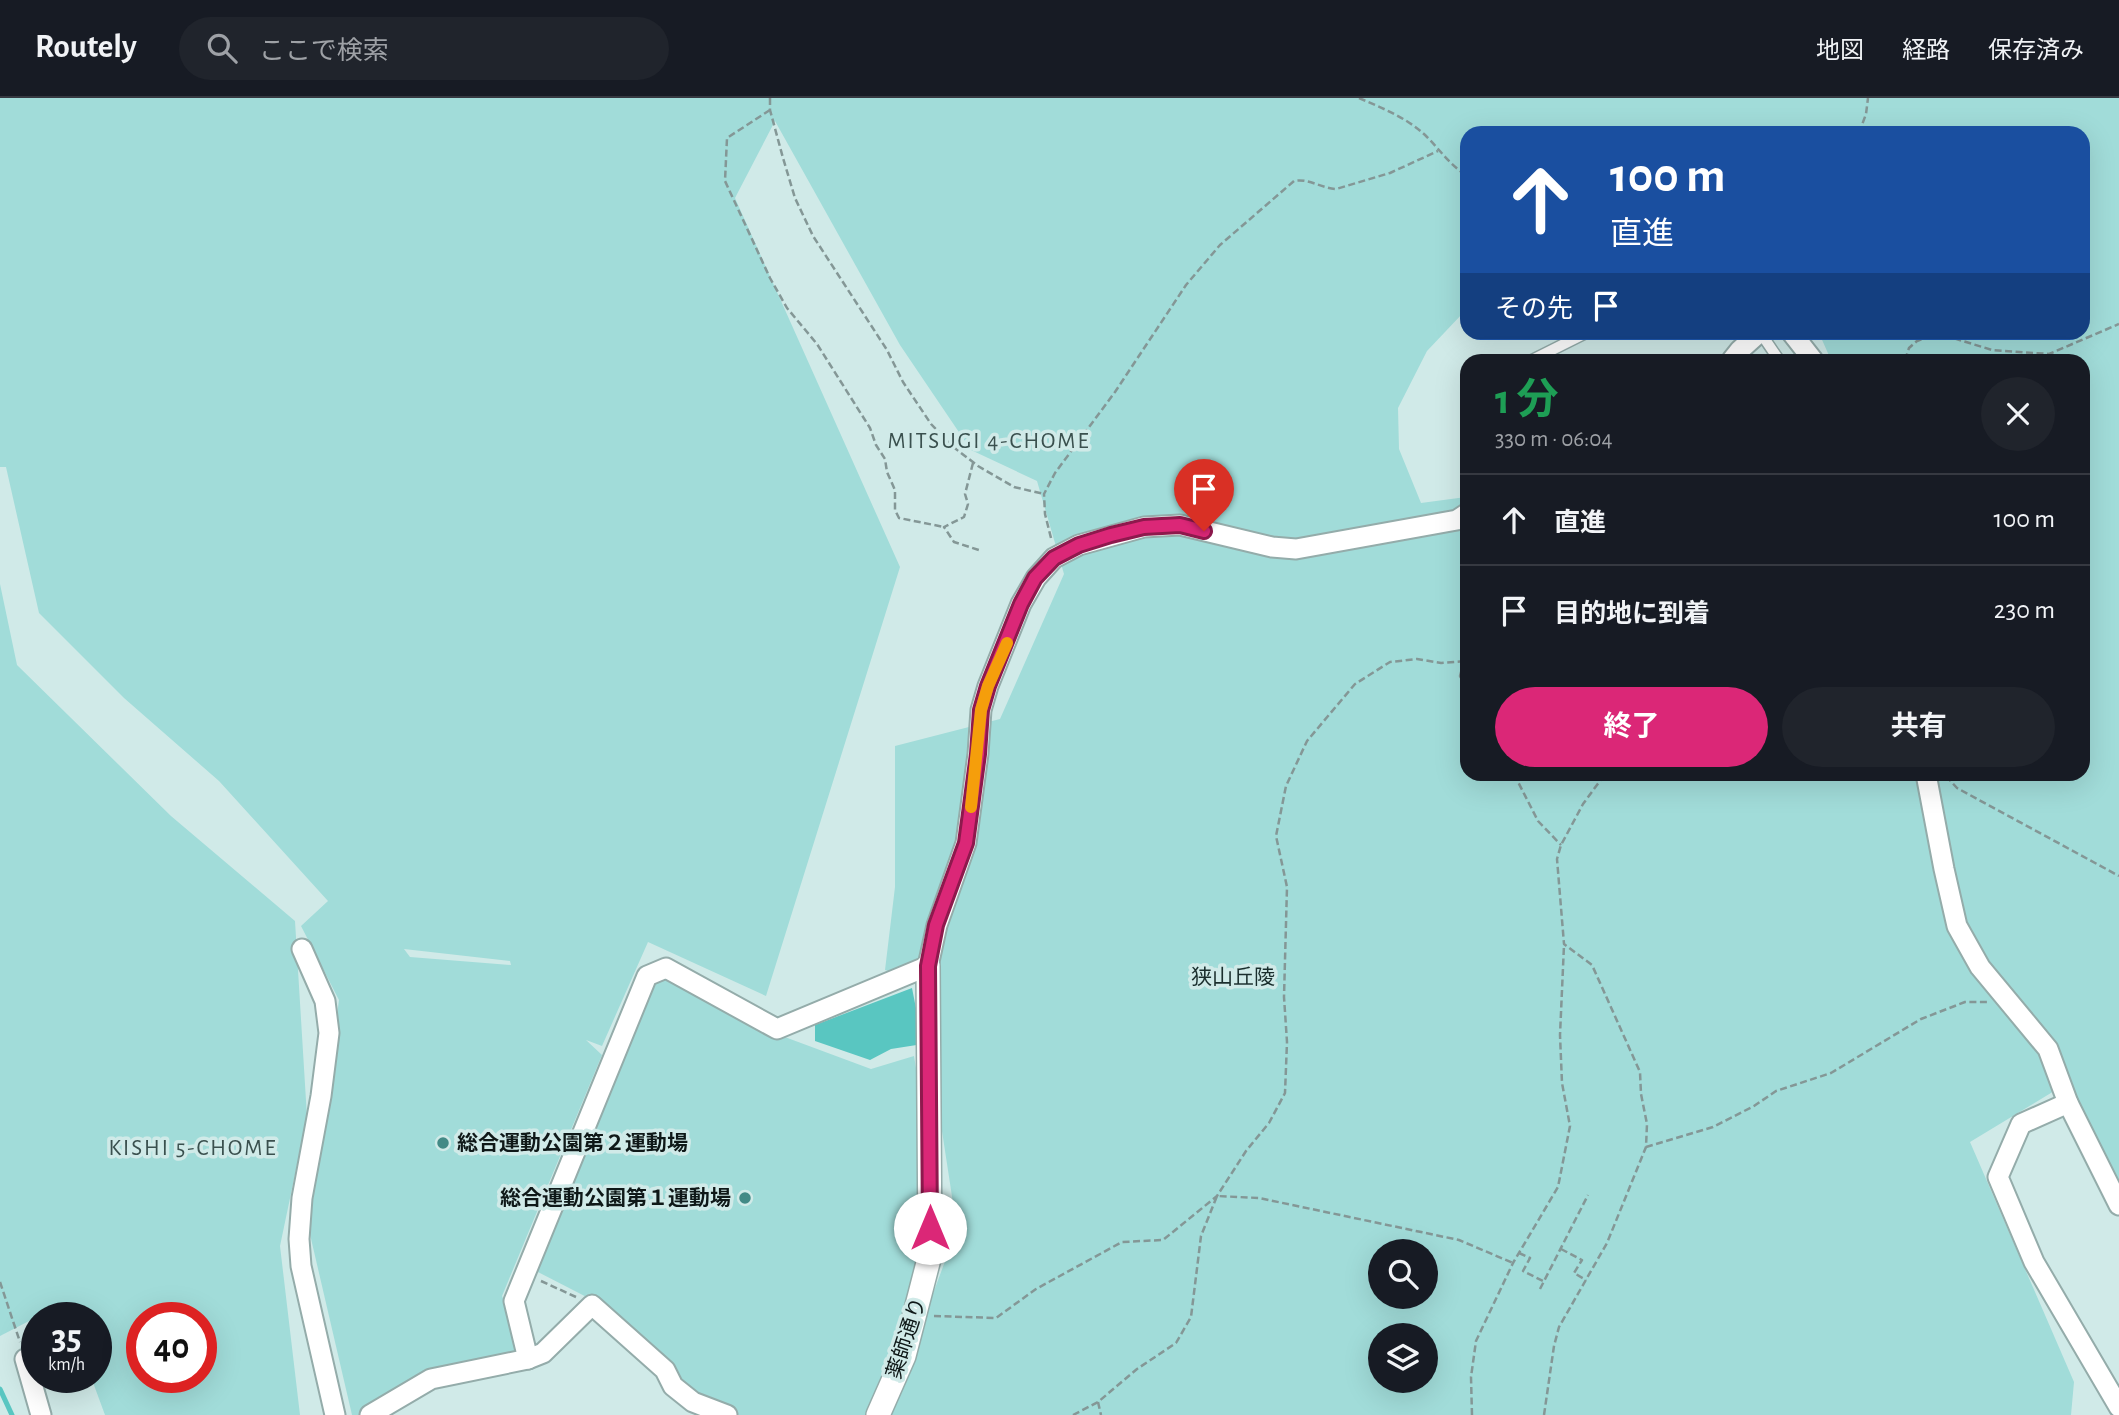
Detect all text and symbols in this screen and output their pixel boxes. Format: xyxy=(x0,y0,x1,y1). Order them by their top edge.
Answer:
search box xyxy=(179,17,669,80)
icon: search xyxy=(203,29,241,67)
text: Routely xyxy=(35,31,137,64)
text: ここで検索 xyxy=(259,38,389,64)
text: 地図 xyxy=(1816,39,1864,63)
text: 経路 xyxy=(1902,39,1950,63)
text: 保存済み xyxy=(1988,39,2084,63)
text: 100 m xyxy=(1610,152,1726,201)
icon: ahead xyxy=(1495,154,1586,245)
text: 直進 xyxy=(1610,218,1674,250)
icon: arrive xyxy=(1587,287,1625,325)
text: その先 xyxy=(1495,296,1573,322)
button: close xyxy=(1981,377,2055,451)
text: 1 分 xyxy=(1495,379,1558,421)
text: 330 m · 06:04 xyxy=(1495,428,1613,451)
district label: MITSUGI 4-CHOME xyxy=(887,430,1091,453)
pin xyxy=(1174,459,1234,531)
icon: arrive xyxy=(1185,470,1223,508)
icon: ahead xyxy=(1495,501,1533,539)
text: 100 m xyxy=(1994,506,2055,532)
text: 直進 xyxy=(1554,510,1606,536)
icon: arrive xyxy=(1495,592,1533,630)
text: 230 m xyxy=(1994,597,2055,623)
text: 目的地に到着 xyxy=(1554,601,1710,627)
button: 終了 xyxy=(1495,687,1768,767)
button: 共有 xyxy=(1782,687,2055,767)
park label: 狭山丘陵 xyxy=(1191,966,1275,988)
place label: 総合運動公園第２運動場 xyxy=(457,1132,688,1154)
marker: 総合運動公園第２運動場 xyxy=(435,1135,451,1151)
district label: KISHI 5-CHOME xyxy=(108,1137,278,1160)
place label: 総合運動公園第１運動場 xyxy=(500,1187,731,1209)
marker: 総合運動公園第１運動場 xyxy=(737,1190,753,1206)
position arrow xyxy=(893,1191,967,1265)
map controls xyxy=(1368,1239,1438,1393)
button: search xyxy=(1368,1239,1438,1309)
street label: 薬師通り xyxy=(883,1295,929,1381)
speed limit sign: 40 xyxy=(126,1302,217,1393)
text: 35 xyxy=(51,1321,82,1356)
button: layers xyxy=(1368,1323,1438,1393)
text: km/h xyxy=(48,1356,85,1374)

